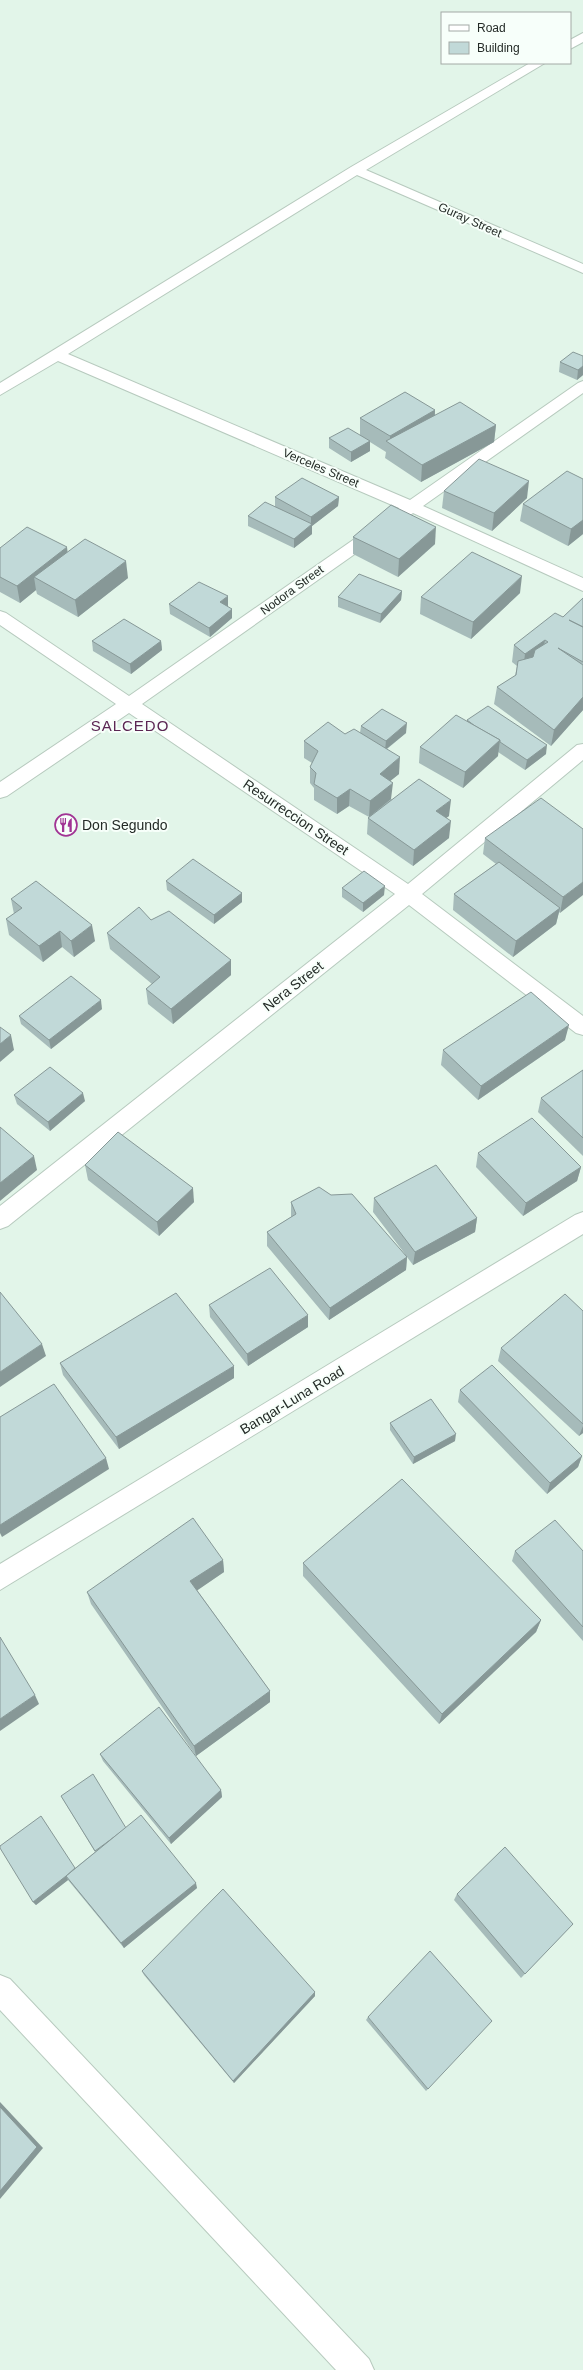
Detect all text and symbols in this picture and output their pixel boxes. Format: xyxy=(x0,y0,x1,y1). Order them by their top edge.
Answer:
legend xyxy=(441,12,571,64)
text: Road xyxy=(477,21,506,35)
text: Building xyxy=(477,41,520,55)
street label: Guray Street xyxy=(436,200,505,240)
street label: Verceles Street xyxy=(281,446,362,491)
street label: Nodora Street xyxy=(258,562,327,618)
district label: SALCEDO xyxy=(91,717,169,734)
street label: Resurreccion Street xyxy=(240,776,352,858)
restaurant icon: Don Segundo xyxy=(53,812,79,838)
place label: Don Segundo xyxy=(82,817,168,833)
street label: Nera Street xyxy=(260,958,326,1014)
street label: Bangar-Luna Road xyxy=(237,1363,347,1437)

